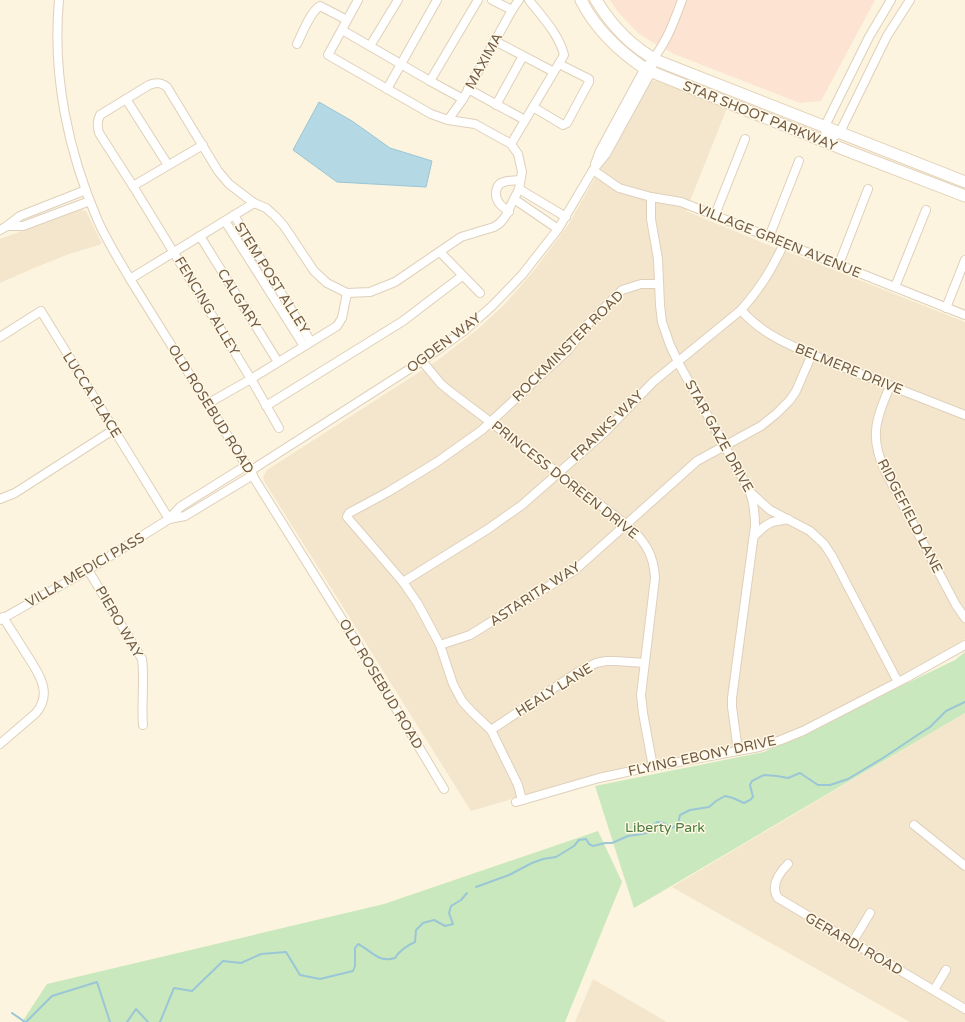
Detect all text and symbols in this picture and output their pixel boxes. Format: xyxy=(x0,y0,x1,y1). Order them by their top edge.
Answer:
street label: MAXIMA xyxy=(462,30,506,92)
street label: STAR SHOOT PARKWAY xyxy=(680,77,840,155)
street label: VILLAGE GREEN AVENUE xyxy=(694,200,864,282)
street label: STEM POST ALLEY xyxy=(231,219,313,337)
street label: FENCING ALLEY xyxy=(171,253,243,359)
street label: CALGARY xyxy=(214,266,264,332)
street label: ROCKMINSTER ROAD xyxy=(509,287,627,405)
street label: OGDEN WAY xyxy=(403,309,485,377)
street label: BELMERE DRIVE xyxy=(793,340,905,398)
street label: OLD ROSEBUD ROAD xyxy=(164,341,258,477)
street label: LUCCA PLACE xyxy=(59,349,125,441)
street label: STAR GAZE DRIVE xyxy=(681,377,757,495)
street label: FRANKS WAY xyxy=(567,387,647,465)
street label: PRINCESS DOREEN DRIVE xyxy=(488,417,642,543)
street label: RIDGEFIELD LANE xyxy=(874,456,946,576)
street label: VILLA MEDICI PASS xyxy=(23,529,148,611)
street label: ASTARITA WAY xyxy=(486,558,584,630)
street label: PIERO WAY xyxy=(92,583,146,661)
street label: OLD ROSEBUD ROAD xyxy=(335,616,427,752)
street label: HEALY LANE xyxy=(512,660,596,720)
street label: FLYING EBONY DRIVE xyxy=(627,732,778,780)
park label: Liberty Park xyxy=(625,819,705,836)
street label: GERARDI ROAD xyxy=(802,909,906,979)

